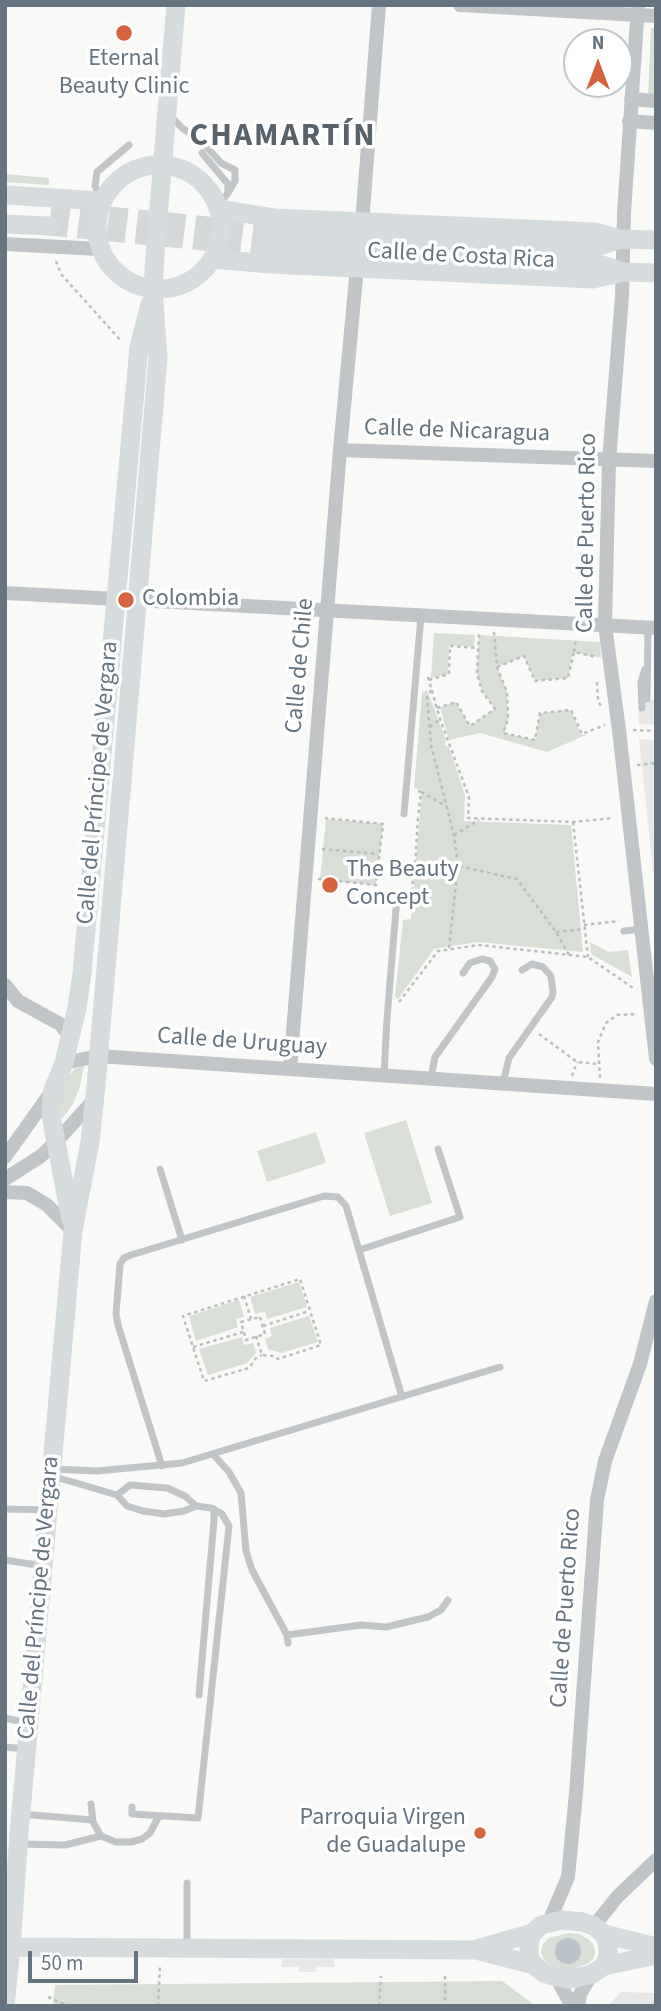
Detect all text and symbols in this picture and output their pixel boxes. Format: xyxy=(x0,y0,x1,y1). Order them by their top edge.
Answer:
marker: Eternal Beauty Clinic xyxy=(114,23,134,43)
north arrow xyxy=(563,28,633,98)
text: N xyxy=(592,30,604,57)
place label: Eternal Beauty Clinic xyxy=(59,46,189,102)
district label: CHAMARTÍN xyxy=(191,119,375,157)
street label: Calle de Costa Rica xyxy=(366,238,556,276)
street label: Calle de Nicaragua xyxy=(364,414,550,450)
street label: Calle de Puerto Rico xyxy=(572,433,604,633)
place label: Colombia xyxy=(142,586,239,614)
marker: Colombia xyxy=(116,590,136,610)
street label: Calle de Chile xyxy=(281,597,321,735)
street label: Calle del Príncipe de Vergara xyxy=(72,640,126,926)
place label: The Beauty Concept xyxy=(346,857,459,913)
marker: The Beauty Concept xyxy=(320,875,340,895)
street label: Calle de Uruguay xyxy=(156,1023,328,1063)
street label: Calle del Príncipe de Vergara xyxy=(13,1455,67,1741)
street label: Calle de Puerto Rico xyxy=(546,1507,588,1709)
place label: Parroquia Virgen de Guadalupe xyxy=(300,1805,466,1861)
marker: Parroquia Virgen de Guadalupe xyxy=(472,1825,488,1841)
scale bar xyxy=(32,1938,142,1982)
text: 50 m xyxy=(41,1948,83,1978)

